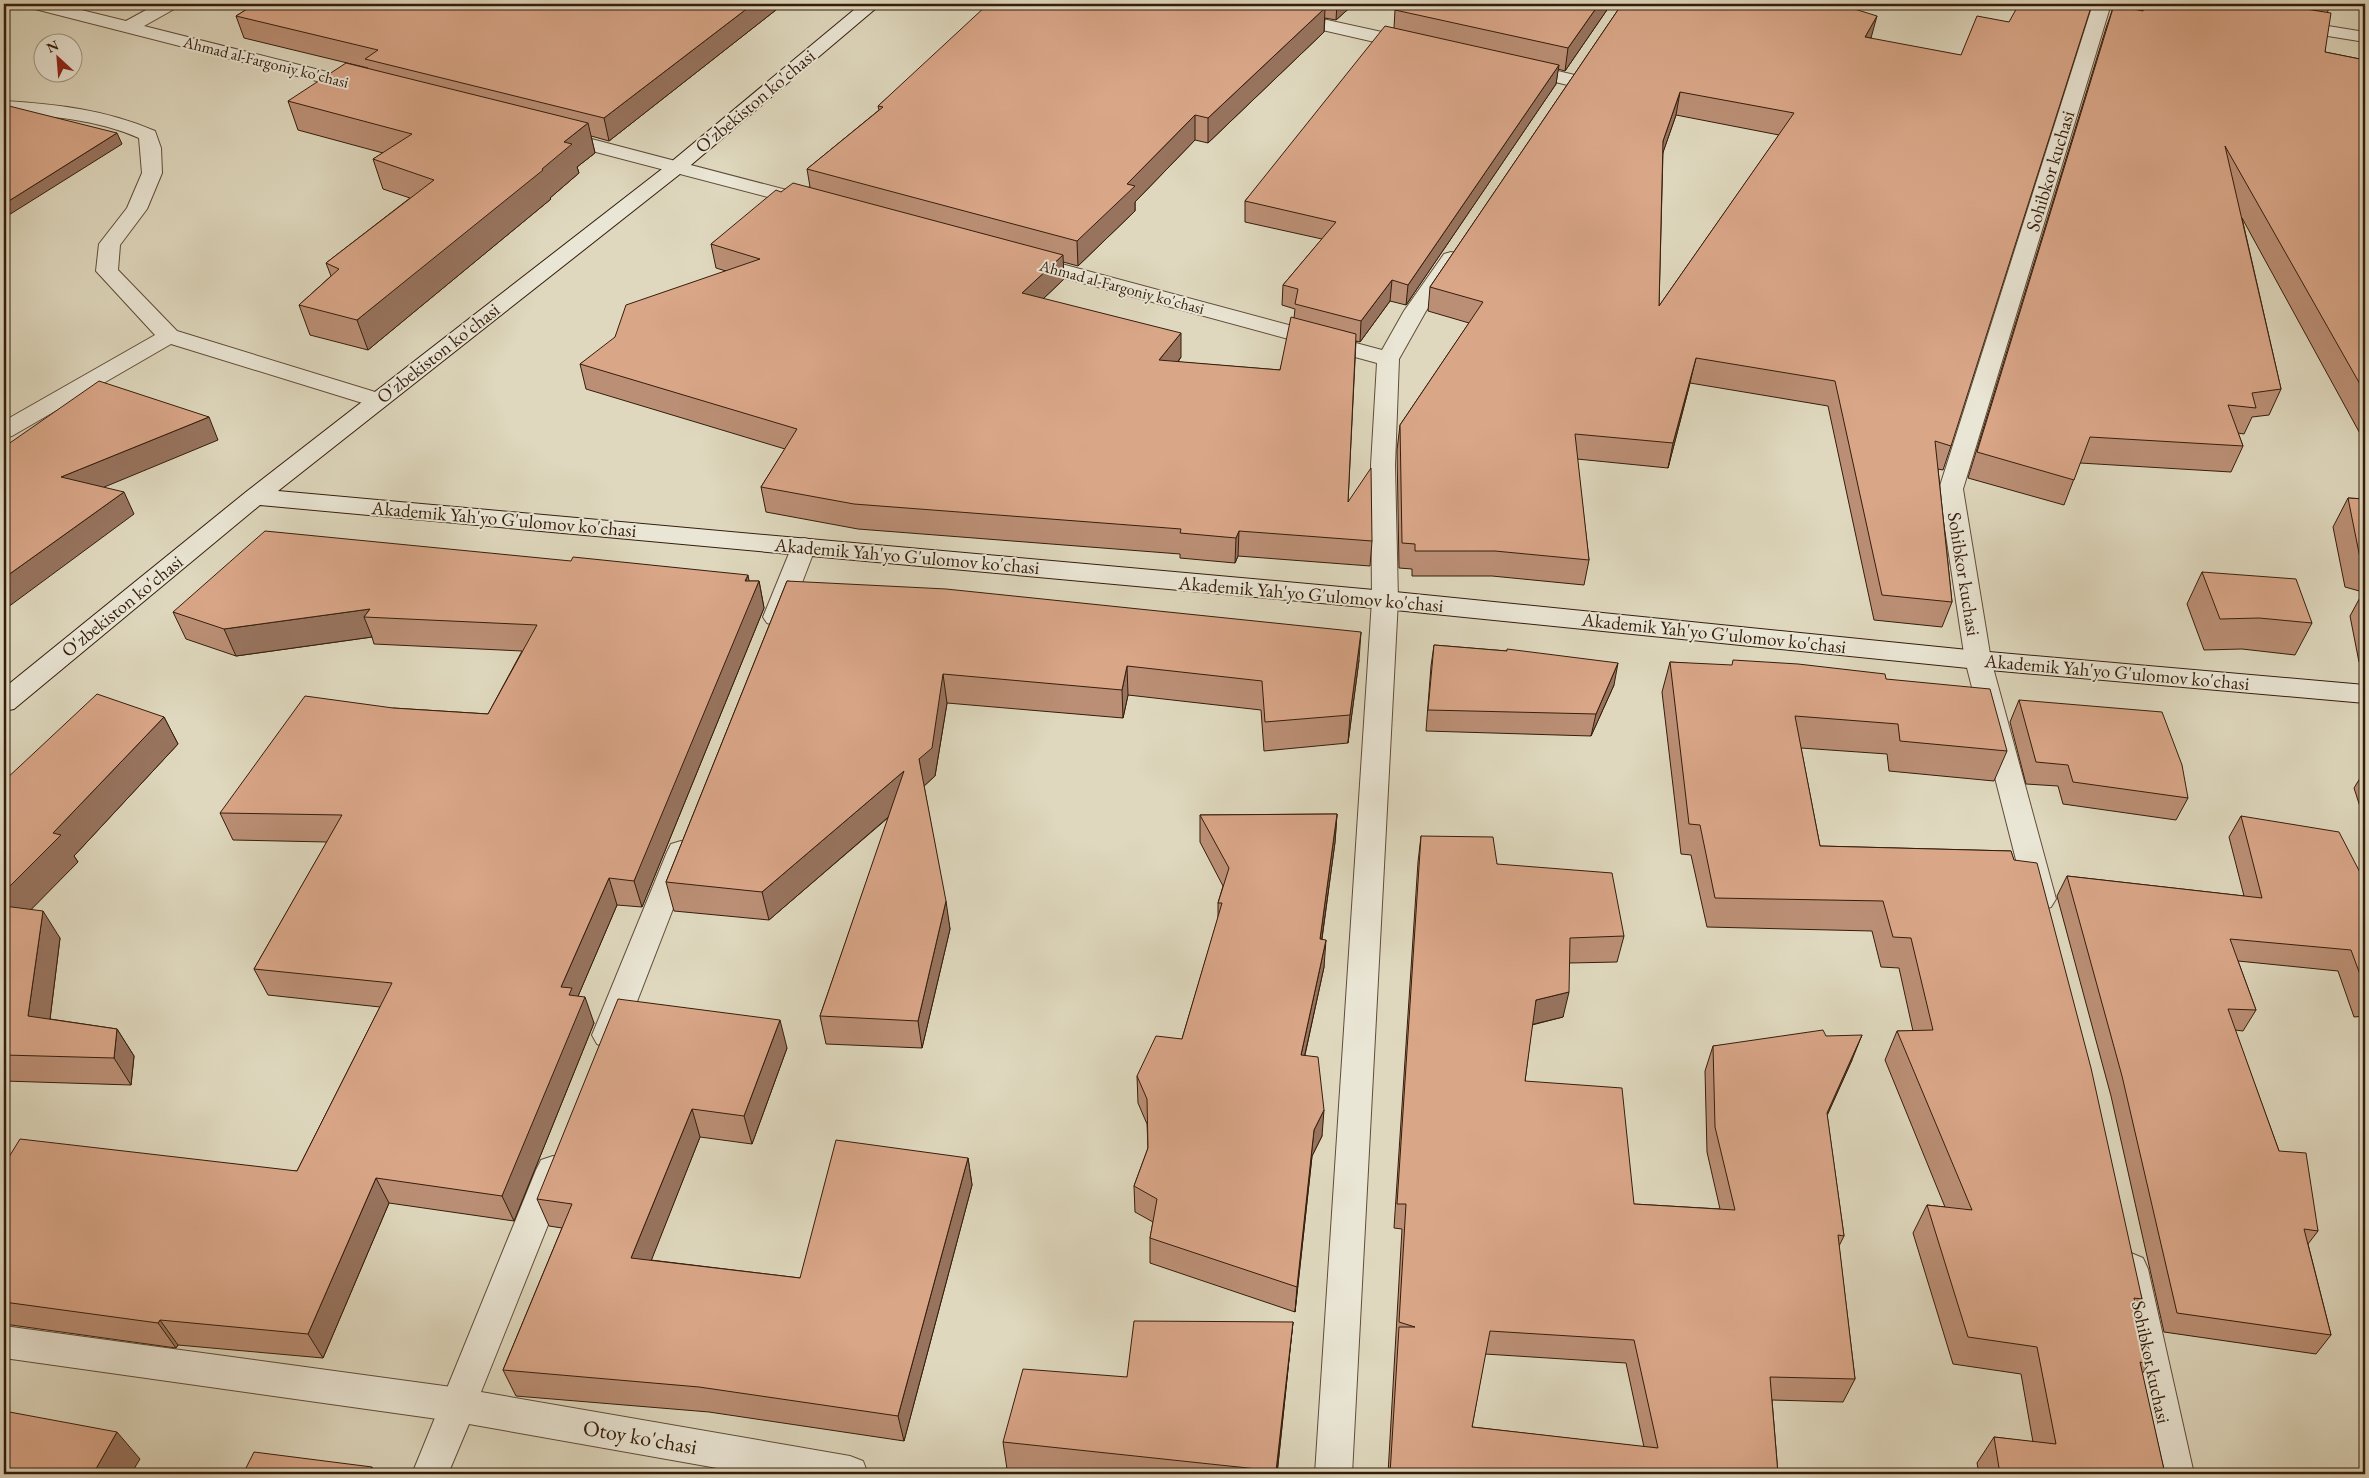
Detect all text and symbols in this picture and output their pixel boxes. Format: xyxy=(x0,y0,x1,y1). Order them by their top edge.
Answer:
street label: Ahmad al-Fargoniy ko'chasi xyxy=(180,31,351,93)
north arrow xyxy=(32,32,82,82)
text: N xyxy=(43,35,62,57)
street label: O'zbekiston ko'chasi xyxy=(690,43,821,159)
street label: Sohibkor kuchasi xyxy=(2020,107,2080,235)
street label: Ahmad al-Fargoniy ko'chasi xyxy=(1036,255,1207,319)
street label: O'zbekiston ko'chasi xyxy=(371,297,505,409)
street label: Akademik Yah'yo G'ulomov ko'chasi xyxy=(370,495,638,543)
street label: Sohibkor kuchasi xyxy=(1942,510,1986,638)
street label: Akademik Yah'yo G'ulomov ko'chasi xyxy=(773,532,1041,580)
street label: O'zbekiston ko'chasi xyxy=(56,549,188,663)
street label: Akademik Yah'yo G'ulomov ko'chasi xyxy=(1177,570,1445,618)
street label: Akademik Yah'yo G'ulomov ko'chasi xyxy=(1580,607,1848,659)
street label: Akademik Yah'yo G'ulomov ko'chasi xyxy=(1983,648,2251,696)
street label: Sohibkor kuchasi xyxy=(2126,1298,2176,1426)
street label: Otoy ko'chasi xyxy=(581,1413,699,1461)

